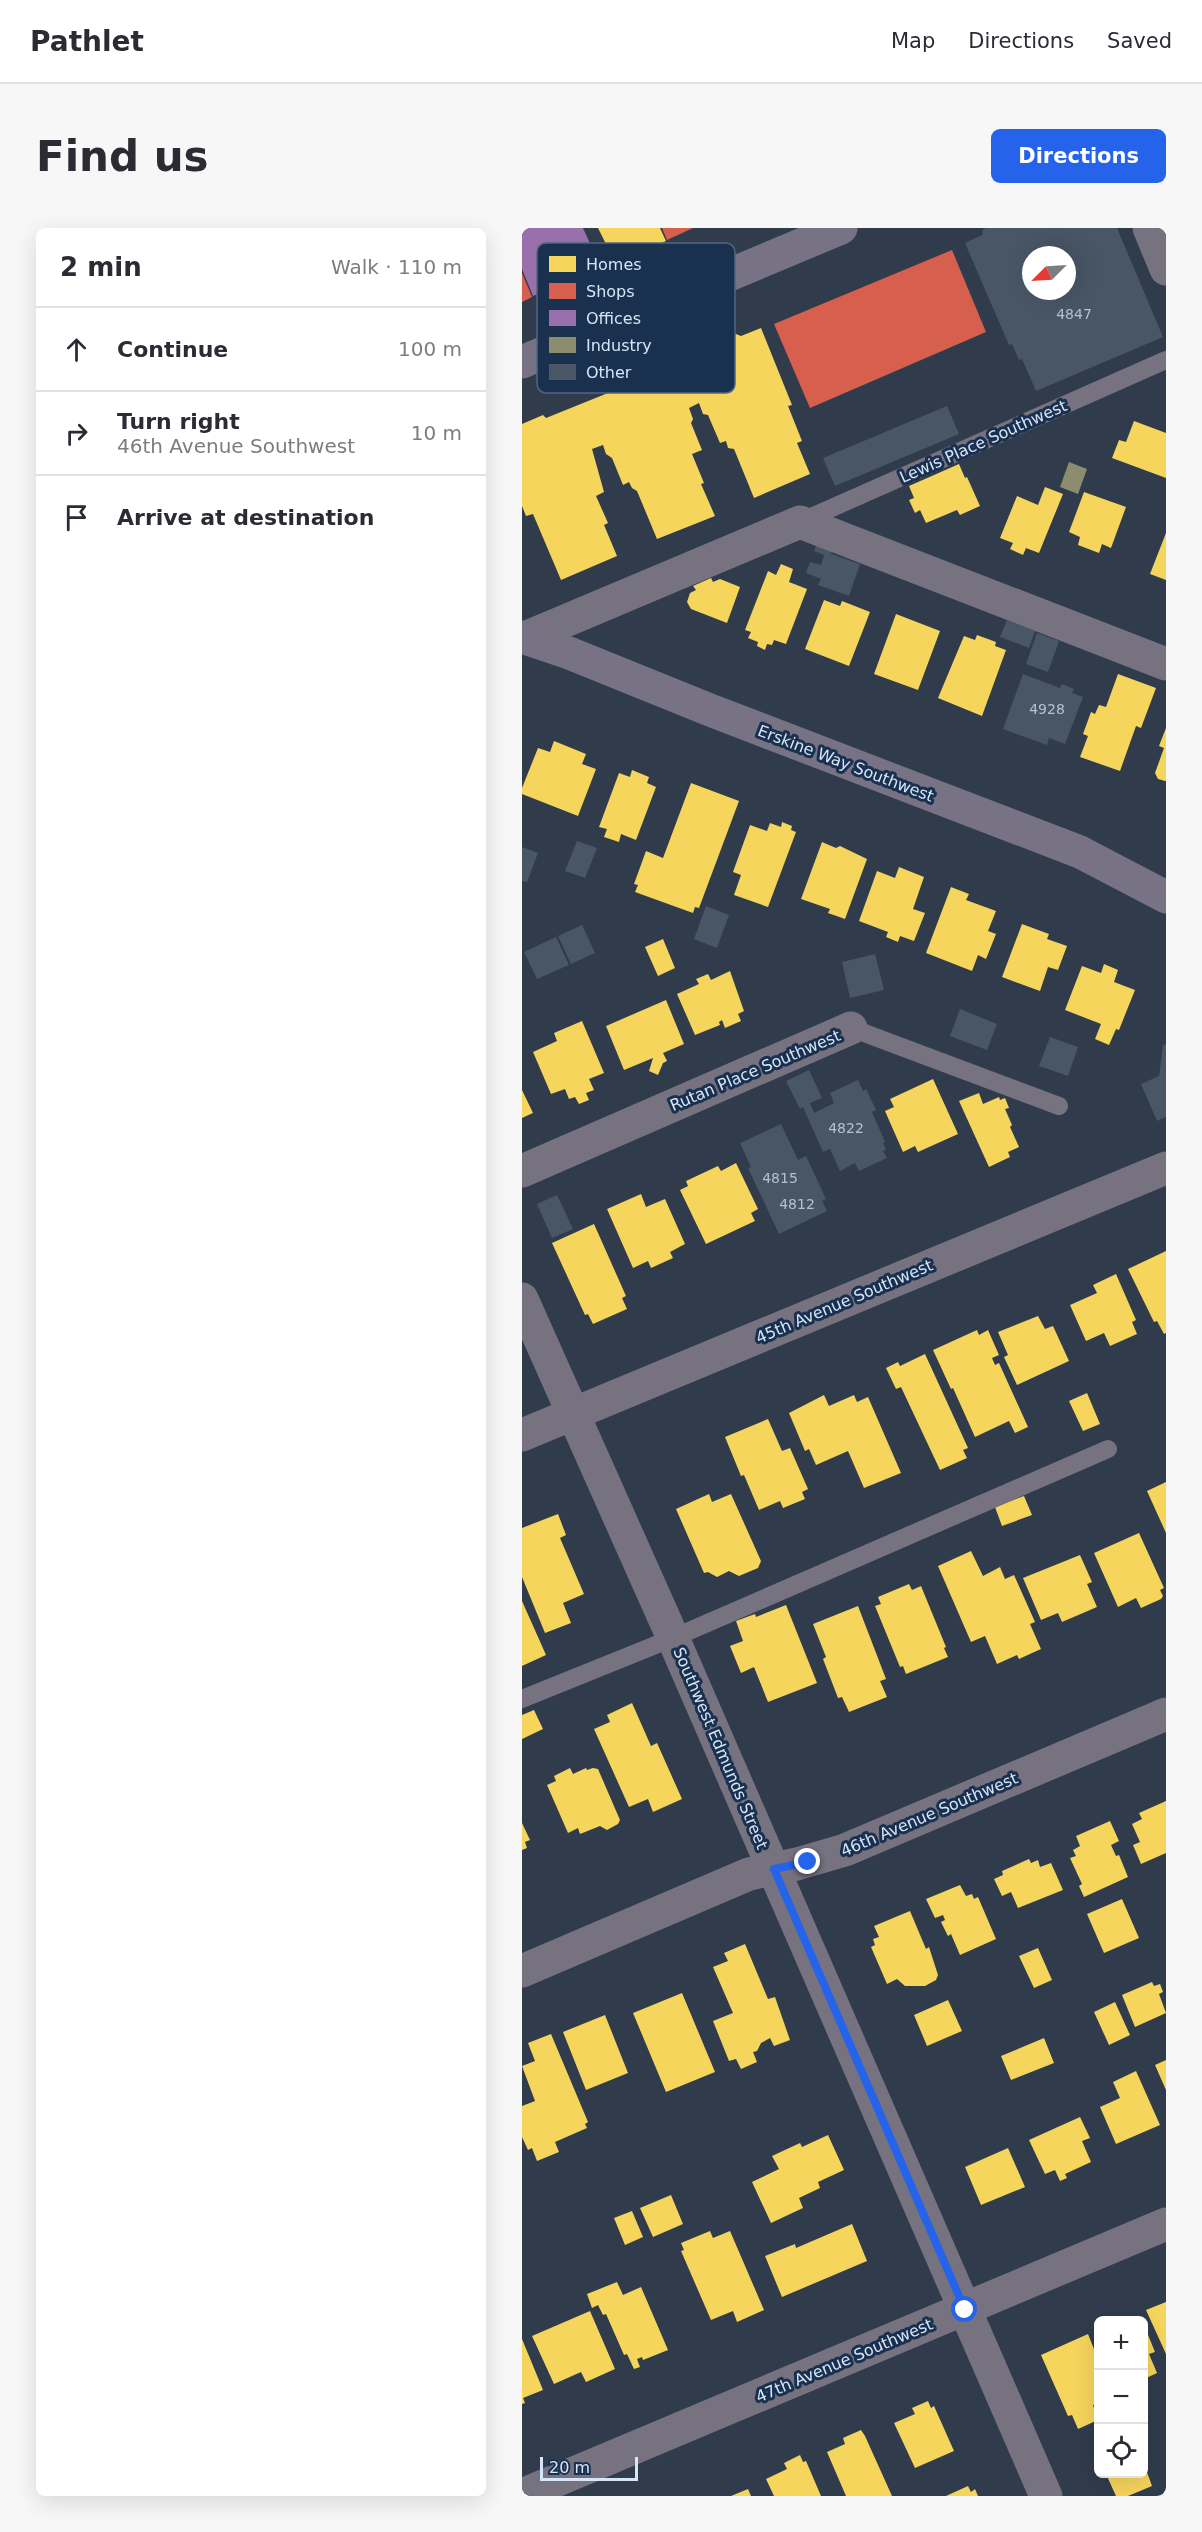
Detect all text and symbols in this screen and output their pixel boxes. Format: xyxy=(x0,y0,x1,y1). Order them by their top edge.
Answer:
text: Pathlet xyxy=(30,25,144,58)
text: Map xyxy=(891,29,935,53)
text: Directions xyxy=(968,29,1074,53)
text: Saved xyxy=(1107,29,1172,53)
button: Directions xyxy=(991,129,1166,183)
text: Find us xyxy=(36,132,209,181)
legend xyxy=(537,243,735,393)
north arrow xyxy=(1022,246,1076,300)
text: 2 min xyxy=(60,252,142,282)
text: Walk · 110 m xyxy=(331,255,462,279)
text: Homes xyxy=(586,255,642,274)
text: Shops xyxy=(586,282,635,301)
house number: 4847 xyxy=(1056,306,1092,322)
text: Offices xyxy=(586,309,641,328)
icon: ahead xyxy=(60,333,93,366)
text: Industry xyxy=(586,336,652,355)
text: Continue xyxy=(117,337,228,362)
text: 100 m xyxy=(398,337,462,361)
text: Other xyxy=(586,363,632,382)
street label: Lewis Place Southwest xyxy=(897,396,1070,487)
text: Turn right xyxy=(117,409,240,434)
icon: right xyxy=(60,417,93,450)
text: 10 m xyxy=(411,421,462,445)
text: 46th Avenue Southwest xyxy=(117,434,355,458)
icon: arrive xyxy=(60,501,93,534)
text: Arrive at destination xyxy=(117,505,374,530)
house number: 4928 xyxy=(1029,701,1065,717)
street label: Erskine Way Southwest xyxy=(755,721,937,806)
street label: Rutan Place Southwest xyxy=(667,1026,843,1115)
house number: 4822 xyxy=(828,1120,864,1136)
house number: 4815 xyxy=(762,1170,798,1186)
house number: 4812 xyxy=(779,1196,815,1212)
street label: 45th Avenue Southwest xyxy=(753,1256,936,1347)
street label: Southwest Edmunds Street xyxy=(669,1644,772,1852)
street label: 46th Avenue Southwest xyxy=(838,1769,1021,1860)
route end xyxy=(794,1848,820,1874)
route start xyxy=(951,2296,977,2322)
street label: 47th Avenue Southwest xyxy=(753,2315,936,2406)
map controls xyxy=(1094,2316,1148,2478)
button: + xyxy=(1094,2316,1148,2370)
button: − xyxy=(1094,2370,1148,2424)
button: locate xyxy=(1094,2424,1148,2478)
scale bar xyxy=(540,2454,638,2482)
text: 20 m xyxy=(549,2458,590,2477)

